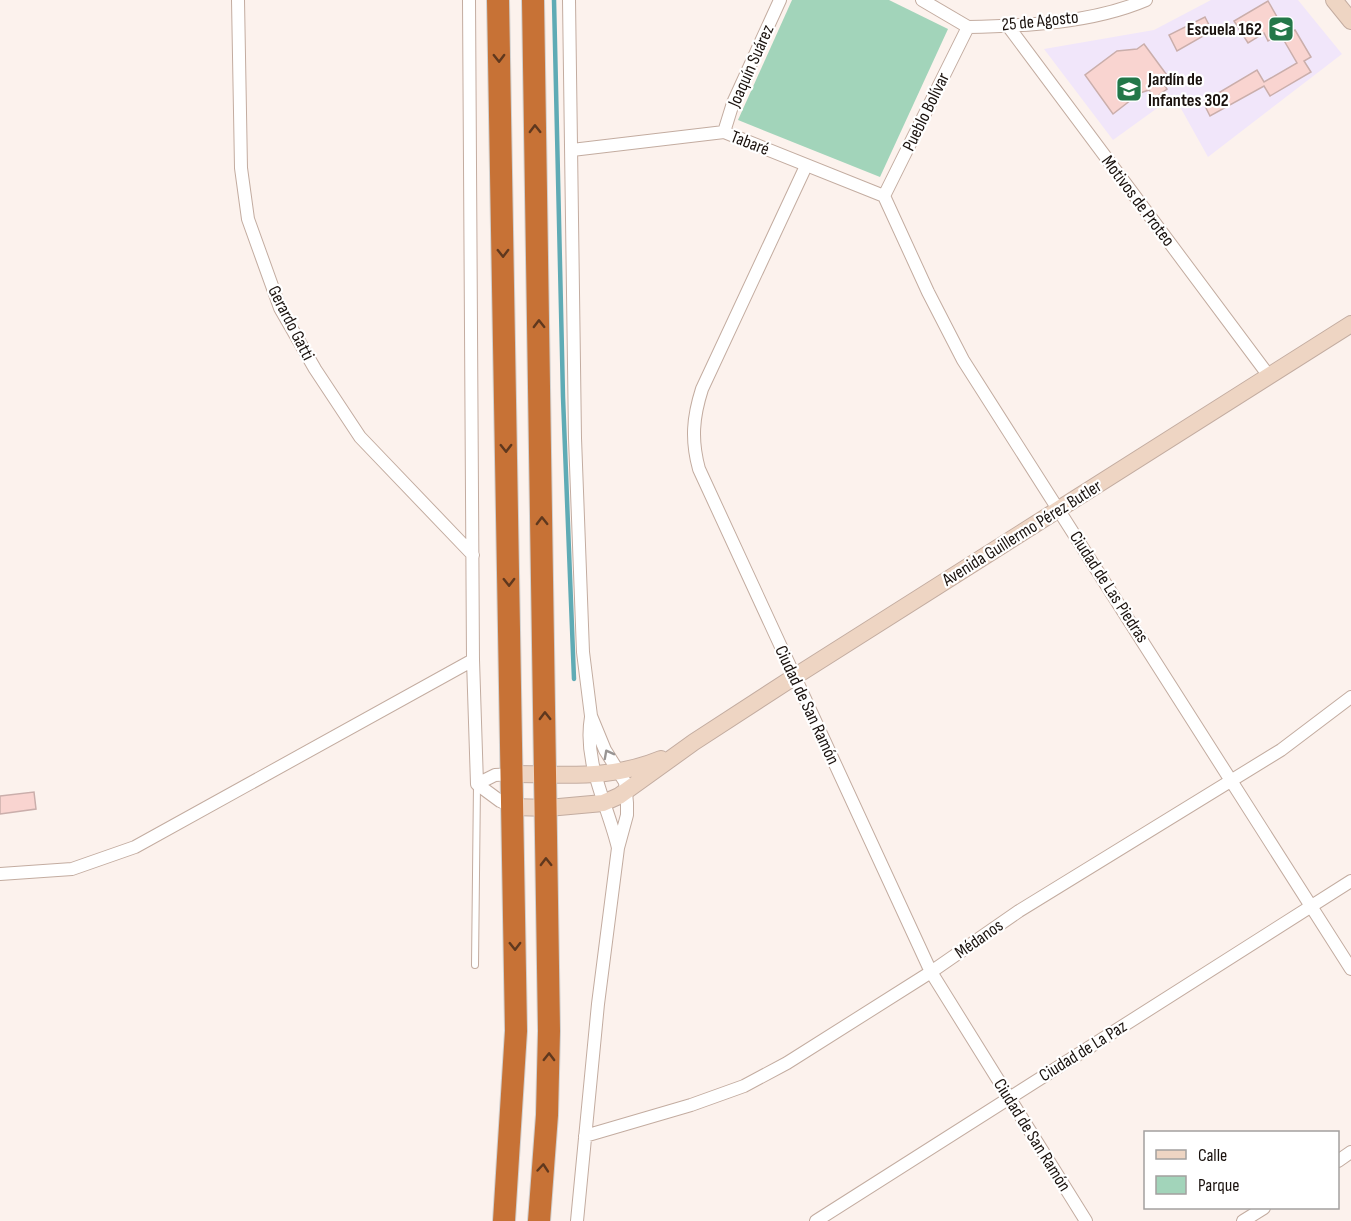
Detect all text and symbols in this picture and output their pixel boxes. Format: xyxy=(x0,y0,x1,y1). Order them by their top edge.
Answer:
street label: 25 de Agosto xyxy=(1001,7,1079,35)
school or university icon: Escuela 162 xyxy=(1266,14,1296,44)
place label: Escuela 162 xyxy=(1187,19,1262,40)
street label: Joaquín Suárez xyxy=(723,21,779,111)
one-way arrow xyxy=(493,54,505,63)
street label: Pueblo Bolívar xyxy=(898,69,954,155)
place label: Jardín de Infantes 302 xyxy=(1147,69,1229,111)
school or university icon: Jardín de Infantes 302 xyxy=(1114,74,1144,104)
one-way arrow xyxy=(529,124,541,133)
street label: Tabaré xyxy=(728,126,772,160)
street label: Motivos de Proteo xyxy=(1097,151,1179,251)
one-way arrow xyxy=(497,249,509,258)
street label: Gerardo Gatti xyxy=(263,282,319,364)
one-way arrow xyxy=(533,319,545,328)
one-way arrow xyxy=(500,444,513,453)
street label: Avenida Guillermo Pérez Butler xyxy=(938,475,1106,591)
one-way arrow xyxy=(536,516,548,525)
street label: Ciudad de Las Piedras xyxy=(1065,527,1153,647)
one-way arrow xyxy=(503,577,515,586)
street label: Ciudad de San Ramón xyxy=(770,642,844,768)
one-way arrow xyxy=(539,711,551,720)
one-way arrow xyxy=(604,749,615,760)
one-way arrow xyxy=(540,857,552,866)
street label: Médanos xyxy=(951,915,1007,963)
one-way arrow xyxy=(509,941,521,950)
street label: Ciudad de La Paz xyxy=(1035,1016,1131,1086)
one-way arrow xyxy=(542,1052,555,1061)
street label: Ciudad de San Ramón xyxy=(989,1075,1075,1195)
legend xyxy=(1144,1131,1339,1209)
text: Calle xyxy=(1198,1145,1227,1166)
one-way arrow xyxy=(536,1164,549,1173)
text: Parque xyxy=(1198,1175,1239,1196)

